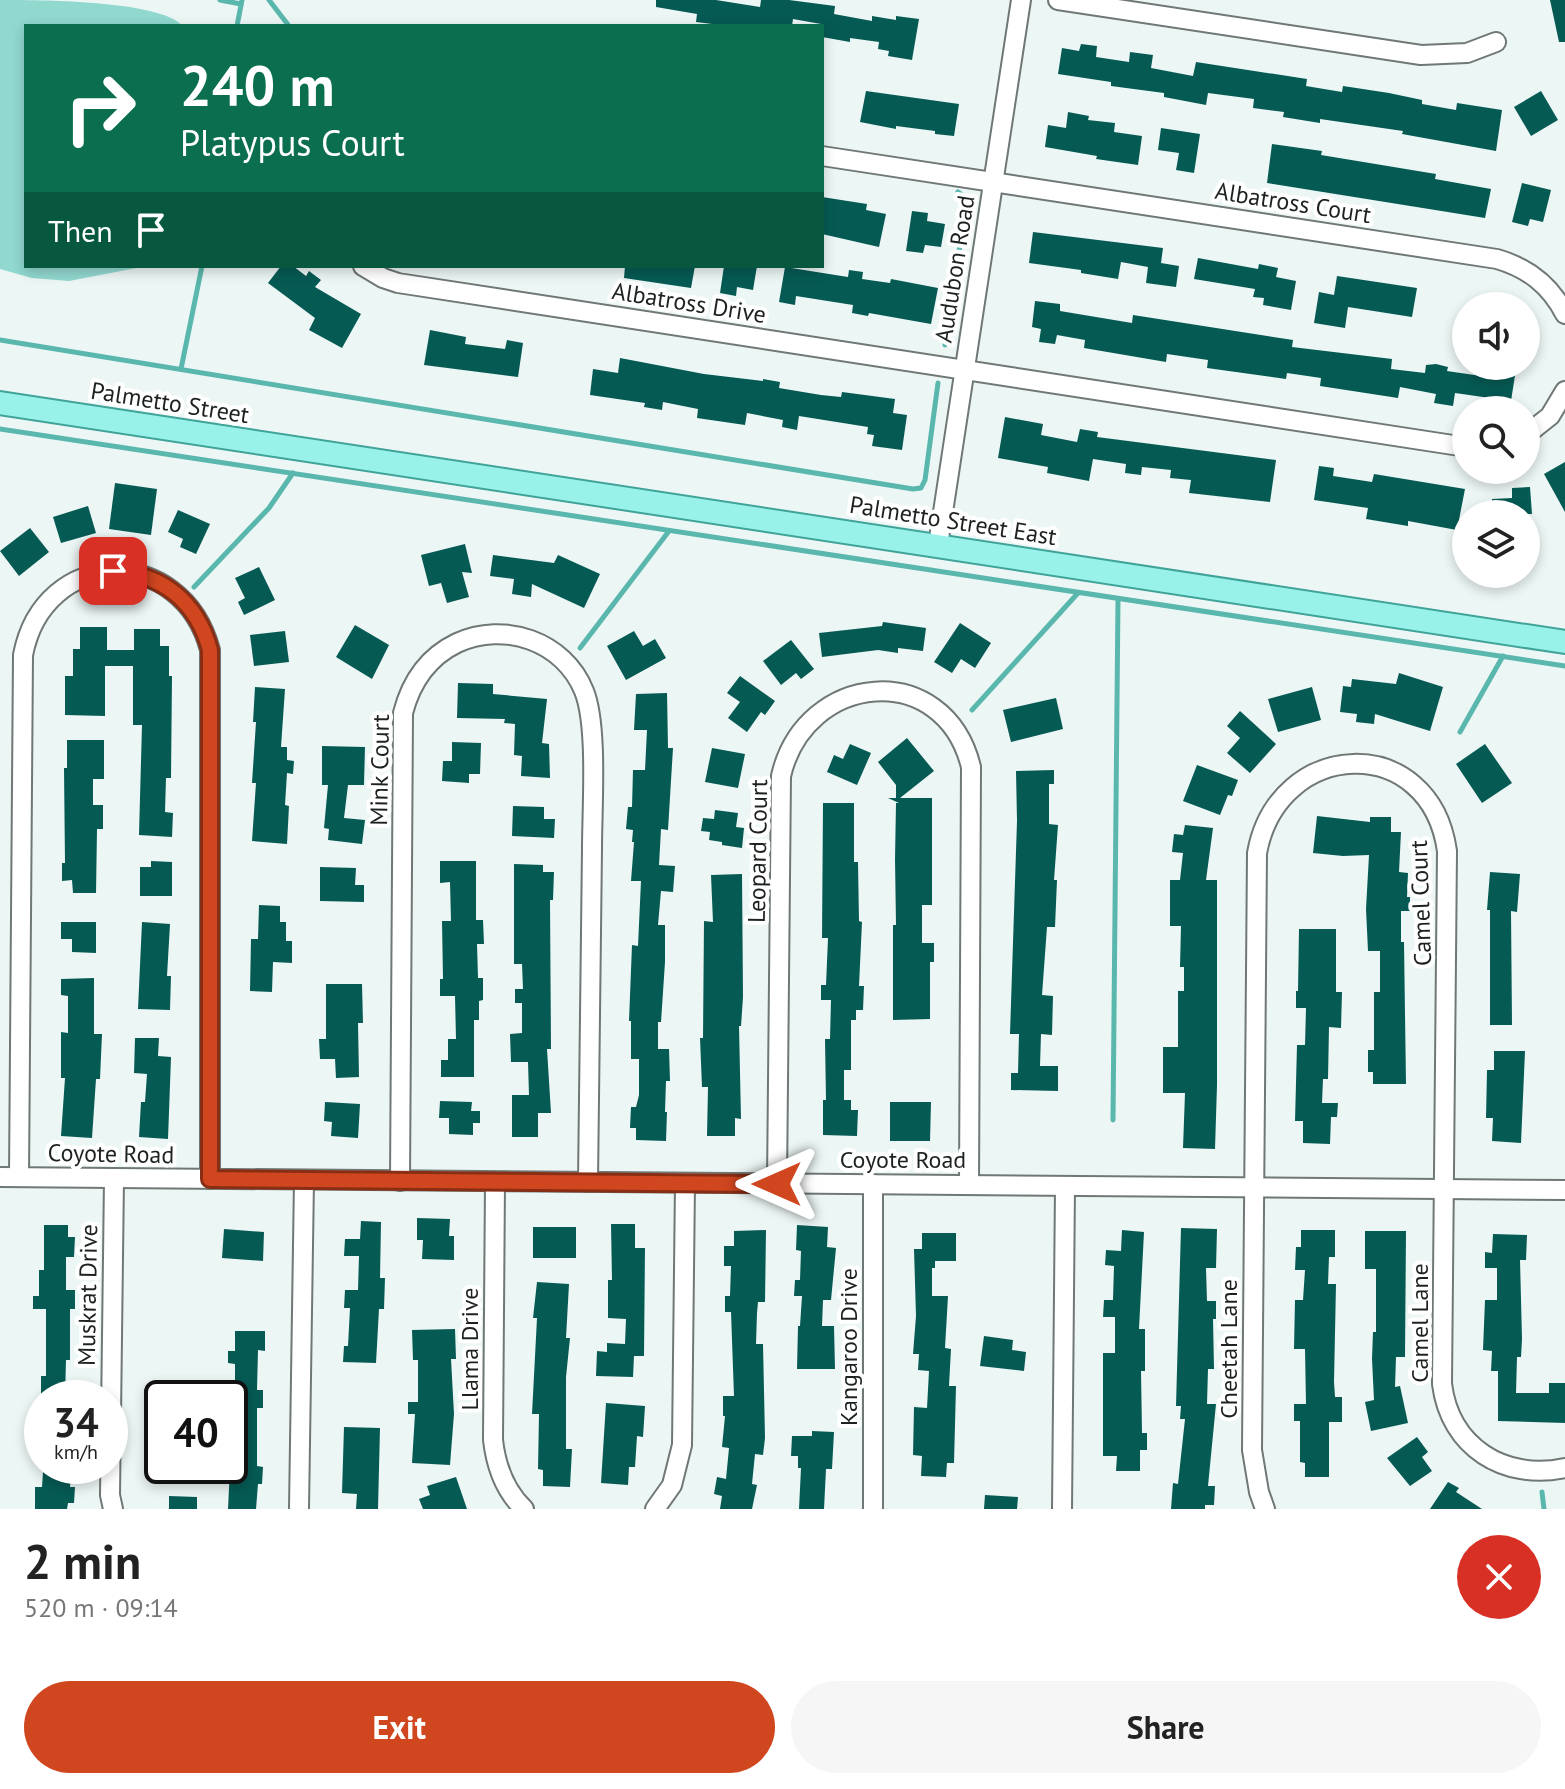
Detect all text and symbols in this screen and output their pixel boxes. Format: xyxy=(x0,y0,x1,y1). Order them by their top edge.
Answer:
text: 240 m xyxy=(180,49,335,121)
icon: right xyxy=(48,56,152,160)
text: Platypus Court xyxy=(180,119,405,166)
street label: Albatross Court xyxy=(1213,175,1373,230)
street label: Audubon Road xyxy=(928,193,981,345)
icon: arrive xyxy=(129,208,173,252)
text: Then xyxy=(48,211,113,250)
street label: Albatross Drive xyxy=(610,275,768,330)
map controls xyxy=(1452,292,1540,588)
button: sound xyxy=(1452,292,1540,380)
street label: Palmetto Street xyxy=(89,375,251,430)
button: search xyxy=(1452,396,1540,484)
street label: Palmetto Street East xyxy=(847,489,1059,552)
button: layers xyxy=(1452,500,1540,588)
pin xyxy=(79,537,147,605)
icon: arrive xyxy=(91,549,135,593)
street label: Mink Court xyxy=(363,714,396,826)
street label: Leopard Court xyxy=(741,779,774,923)
street label: Camel Court xyxy=(1403,840,1438,967)
street label: Coyote Road xyxy=(47,1137,175,1170)
position arrow xyxy=(735,1142,819,1226)
street label: Coyote Road xyxy=(840,1144,966,1175)
street label: Muskrat Drive xyxy=(71,1224,104,1366)
street label: Camel Lane xyxy=(1404,1263,1435,1383)
street label: Kangaroo Drive xyxy=(833,1268,864,1426)
street label: Cheetah Lane xyxy=(1213,1279,1244,1419)
street label: Llama Drive xyxy=(454,1288,485,1410)
speed limit sign: 40 xyxy=(144,1380,248,1484)
text: 34 xyxy=(53,1396,99,1448)
text: km/h xyxy=(54,1439,98,1465)
text: 2 min xyxy=(24,1530,141,1592)
button: close xyxy=(1457,1535,1541,1619)
text: 520 m · 09:14 xyxy=(24,1591,178,1624)
button: Exit xyxy=(24,1681,775,1773)
button: Share xyxy=(791,1681,1541,1773)

